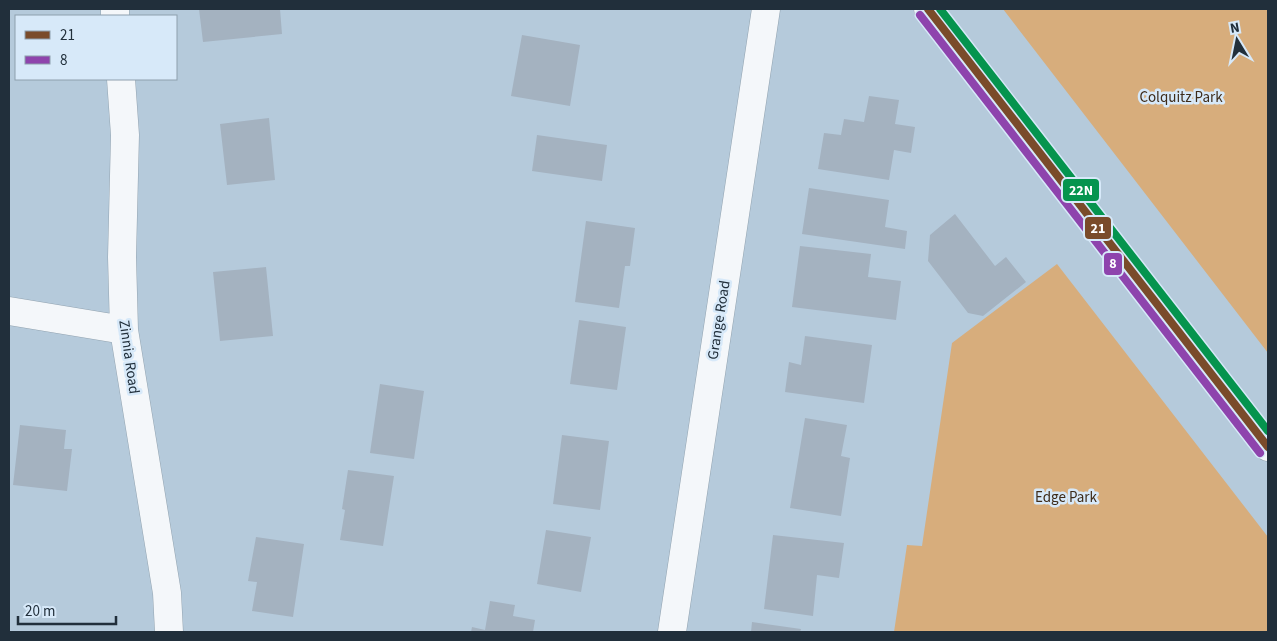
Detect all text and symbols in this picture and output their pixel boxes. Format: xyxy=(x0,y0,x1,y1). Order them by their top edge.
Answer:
legend xyxy=(15,15,178,80)
north arrow xyxy=(1212,15,1262,65)
text: N xyxy=(1229,18,1241,39)
text: 21 xyxy=(60,25,75,46)
text: 8 xyxy=(60,50,67,71)
park label: Colquitz Park xyxy=(1139,87,1223,108)
line badge: 22N xyxy=(1062,178,1100,202)
text: 22N xyxy=(1069,181,1093,201)
line badge: 21 xyxy=(1084,216,1112,240)
text: 21 xyxy=(1091,219,1105,239)
line badge: 8 xyxy=(1103,252,1123,276)
text: 8 xyxy=(1109,254,1117,274)
street label: Grange Road xyxy=(702,279,736,361)
street label: Zinnia Road xyxy=(113,319,145,395)
park label: Edge Park xyxy=(1035,487,1098,508)
scale bar xyxy=(18,594,115,626)
text: 20 m xyxy=(25,601,55,622)

